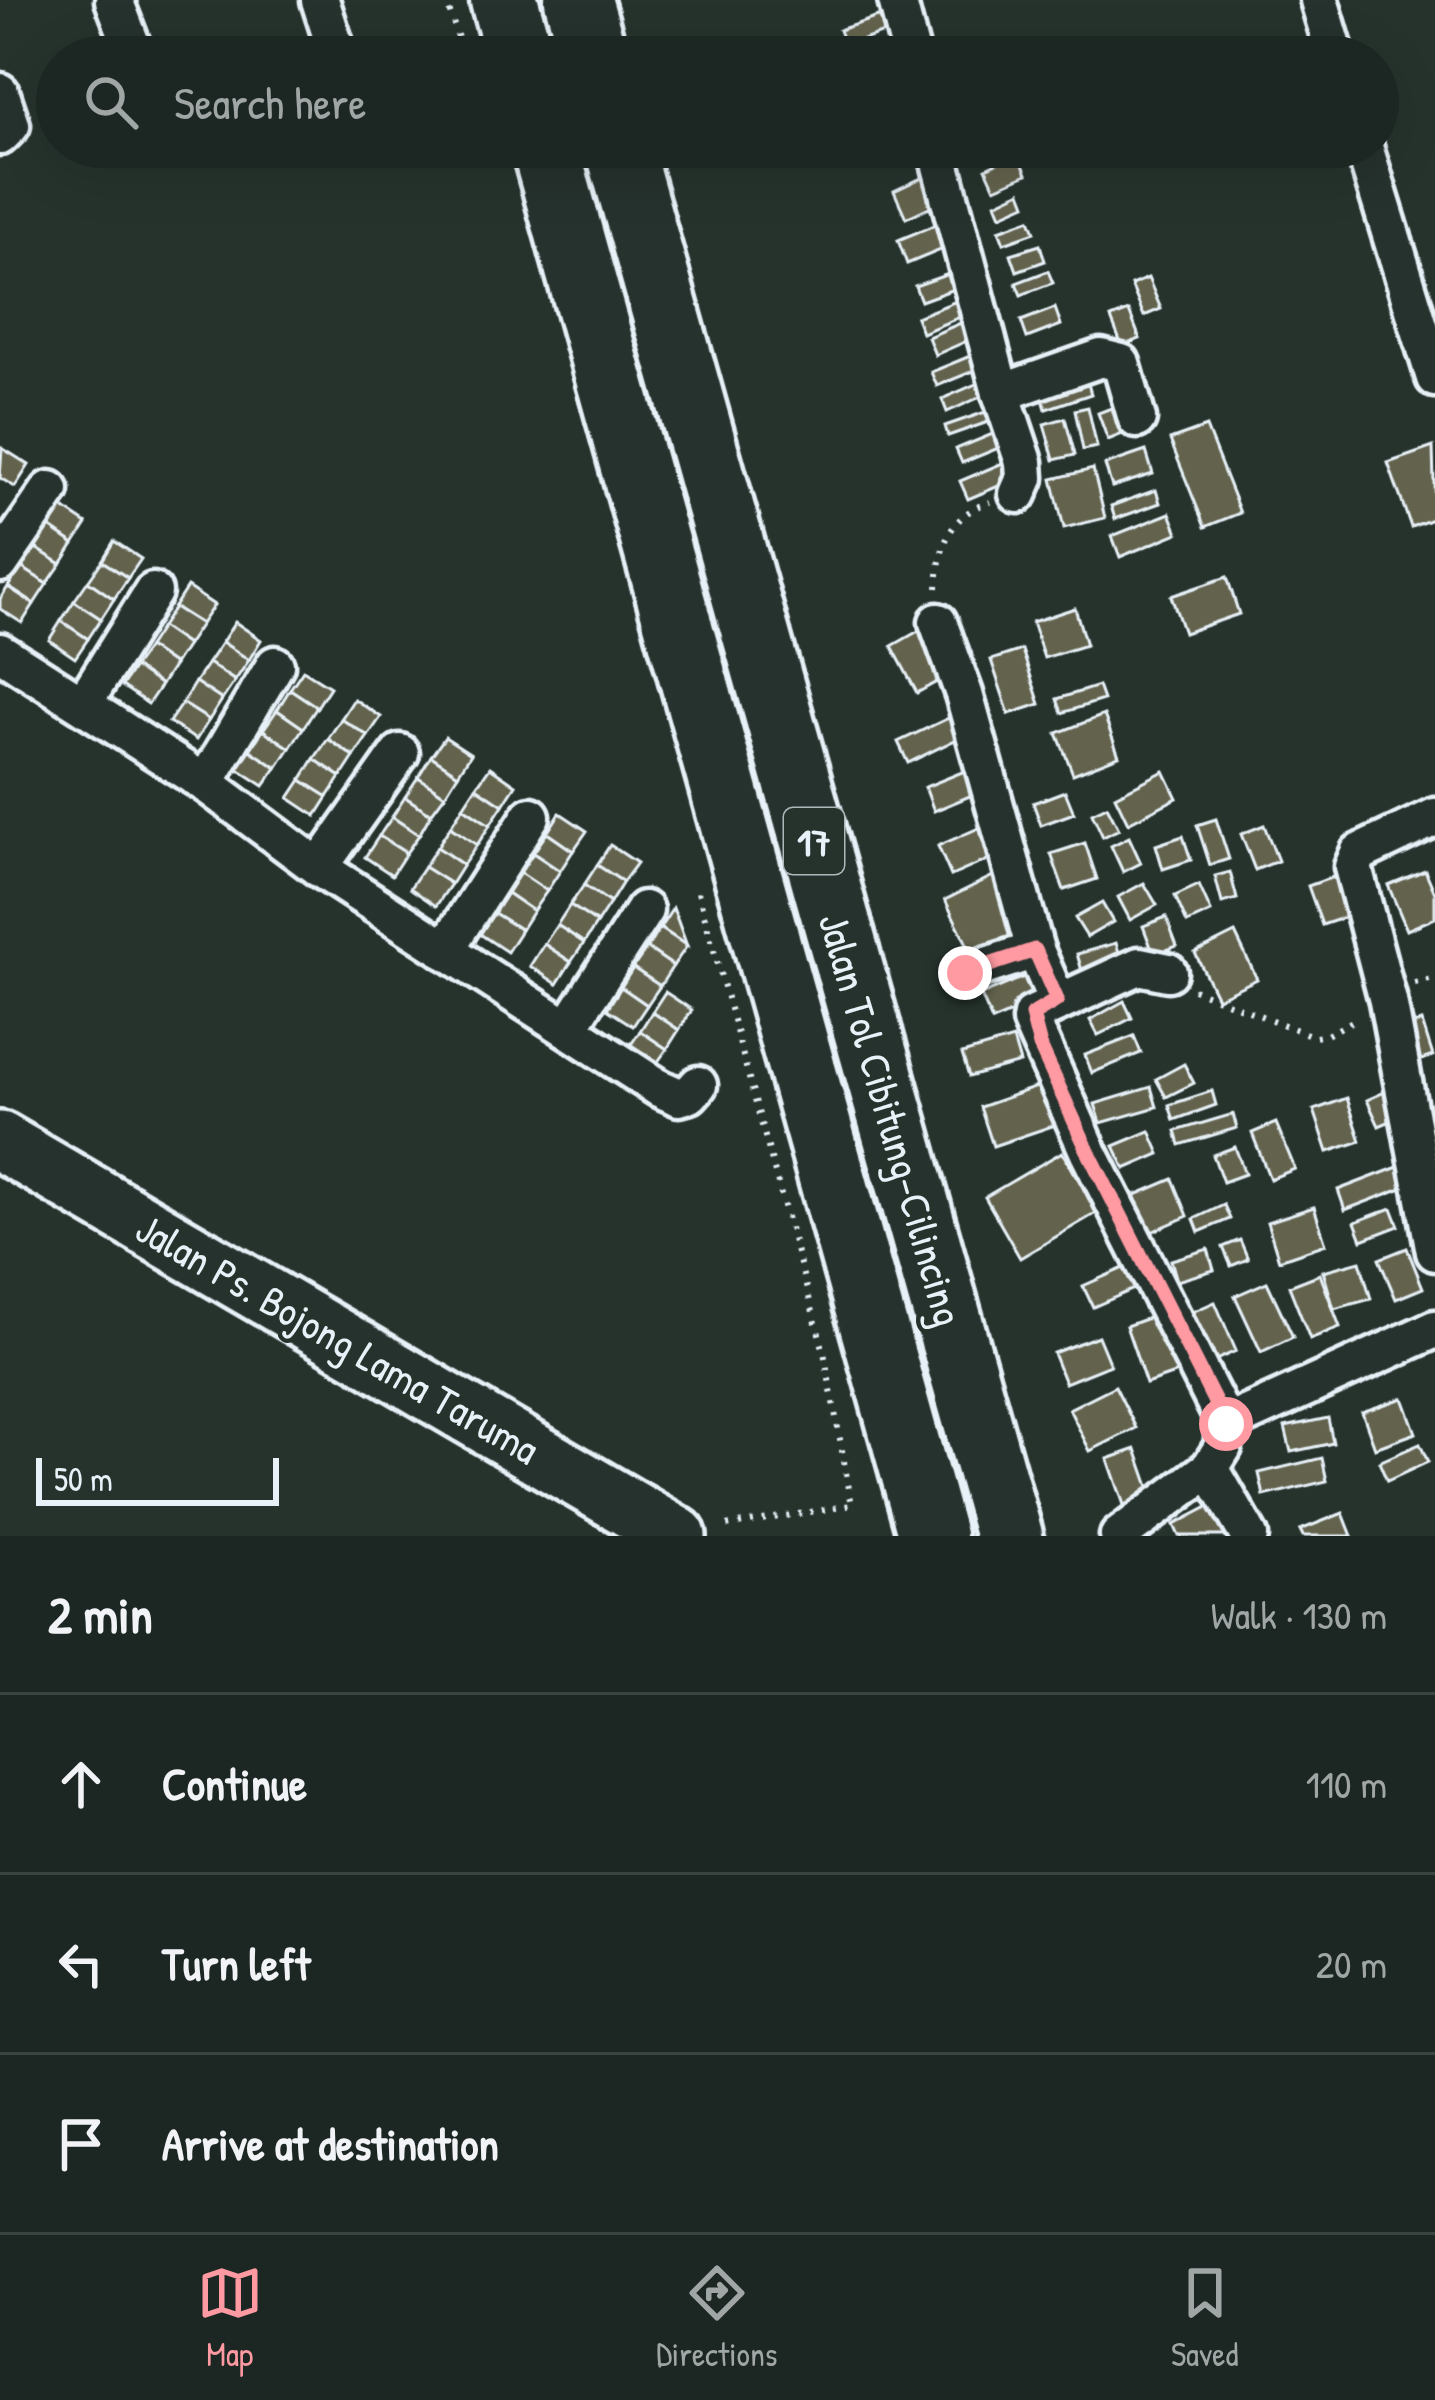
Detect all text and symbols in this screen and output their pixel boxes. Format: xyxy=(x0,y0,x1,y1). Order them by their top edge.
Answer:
search box xyxy=(36,36,1399,168)
icon: search xyxy=(78,69,144,135)
text: Search here xyxy=(174,72,366,133)
road number: 17 xyxy=(784,808,844,874)
street label: Jalan Tol Cibitung–Cilincing xyxy=(806,906,978,1332)
route end xyxy=(938,946,992,1000)
street label: Jalan Ps. Bojong Lama Taruma xyxy=(126,1199,550,1477)
route start xyxy=(1199,1397,1253,1451)
scale bar xyxy=(36,1452,279,1505)
text: 50 m xyxy=(54,1457,113,1501)
text: 2 min xyxy=(48,1580,153,1649)
text: Walk · 130 m xyxy=(1211,1588,1387,1641)
icon: ahead xyxy=(48,1751,114,1817)
text: Continue xyxy=(162,1753,307,1814)
text: 110 m xyxy=(1306,1757,1387,1810)
icon: left xyxy=(48,1931,114,1997)
text: Turn left xyxy=(162,1933,311,1994)
text: 20 m xyxy=(1316,1937,1387,1990)
icon: arrive xyxy=(48,2111,114,2177)
text: Arrive at destination xyxy=(162,2113,499,2174)
tab: Map xyxy=(197,2260,263,2376)
tab: Directions xyxy=(656,2260,778,2376)
tab: Saved xyxy=(1171,2260,1238,2376)

